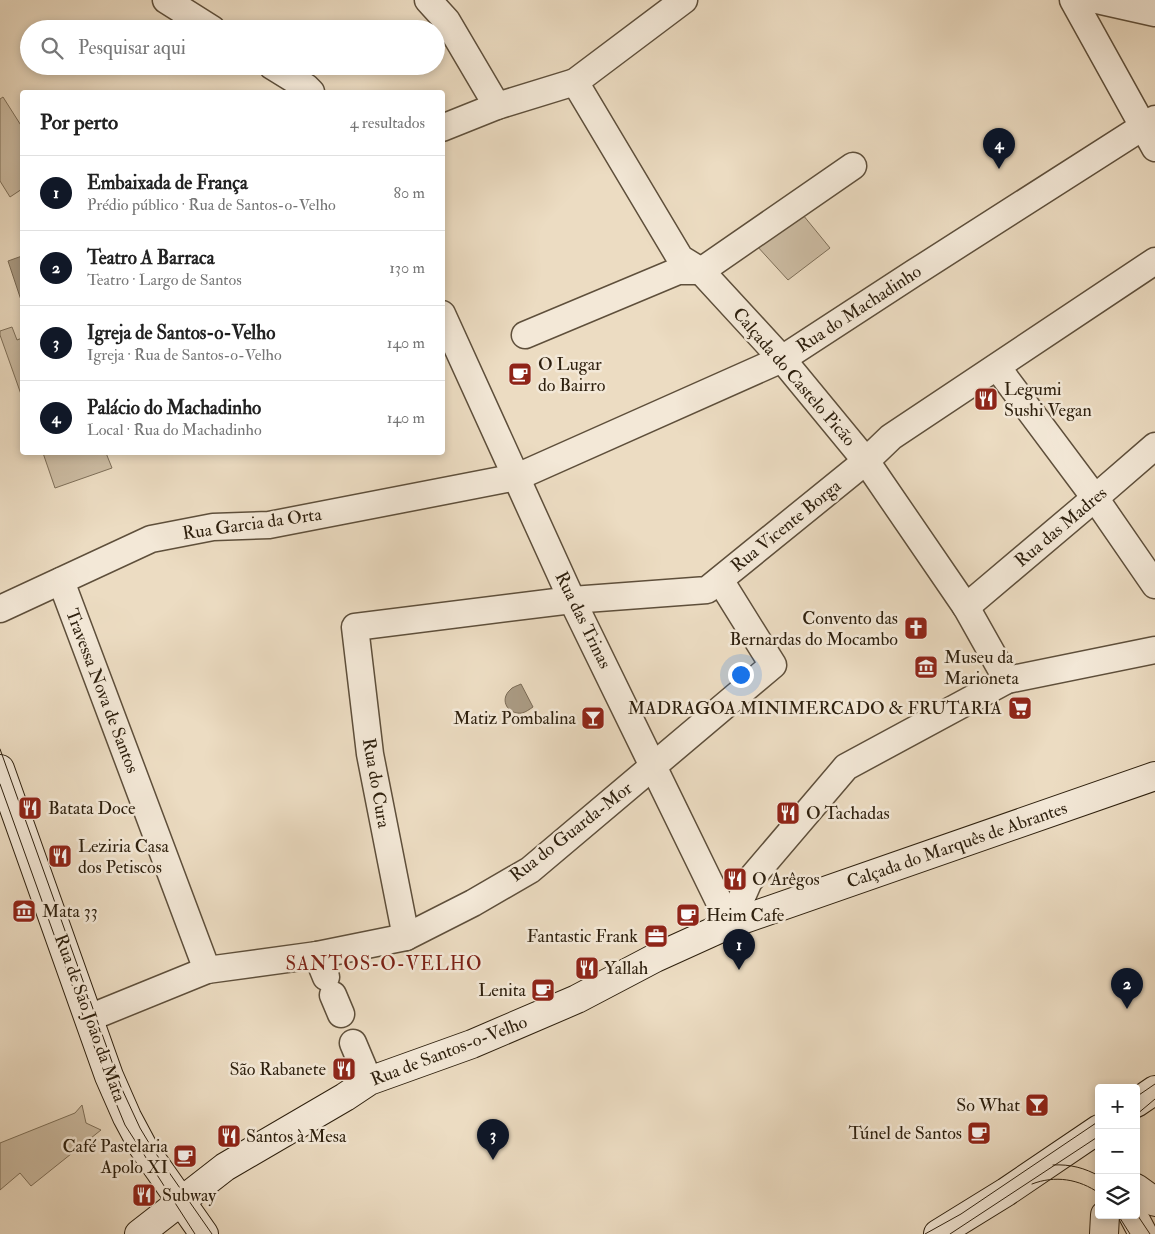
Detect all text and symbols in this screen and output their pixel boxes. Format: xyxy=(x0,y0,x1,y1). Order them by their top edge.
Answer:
search box xyxy=(20,20,445,75)
icon: search xyxy=(38,34,66,62)
text: Pesquisar aqui xyxy=(78,36,186,60)
text: Por perto xyxy=(40,109,118,136)
text: 4 resultados xyxy=(350,113,425,133)
pin: 4 xyxy=(983,128,1015,169)
text: Embaixada de França xyxy=(87,171,248,195)
text: 1 xyxy=(53,183,59,203)
text: 80 m xyxy=(394,183,425,203)
text: Prédio público · Rua de Santos-o-Velho xyxy=(87,195,336,215)
text: Teatro A Barraca xyxy=(87,246,215,270)
text: 2 xyxy=(52,258,60,278)
text: 130 m xyxy=(389,258,425,278)
street label: Rua do Machadinho xyxy=(792,260,926,358)
text: Teatro · Largo de Santos xyxy=(87,270,242,290)
street label: Calçada do Castelo Picão xyxy=(727,303,861,451)
text: Igreja de Santos-o-Velho xyxy=(87,321,275,345)
text: 3 xyxy=(53,333,59,353)
text: 140 m xyxy=(387,333,425,353)
text: Igreja · Rua de Santos-o-Velho xyxy=(87,345,282,365)
place label: O Lugar do Bairro xyxy=(538,353,606,397)
cafe icon: O Lugar do Bairro xyxy=(507,361,533,387)
place label: Legumi Sushi Vegan xyxy=(1004,378,1092,422)
restaurant icon: Legumi Sushi Vegan xyxy=(973,386,999,412)
text: Palácio do Machadinho xyxy=(87,396,261,420)
text: 4 xyxy=(52,408,60,428)
text: 140 m xyxy=(387,408,425,428)
text: Local · Rua do Machadinho xyxy=(87,420,262,440)
street label: Rua Vicente Borga xyxy=(726,474,846,577)
street label: Rua das Madres xyxy=(1010,482,1112,572)
street label: Rua Garcia da Orta xyxy=(181,503,324,545)
street label: Rua das Trinas xyxy=(550,568,616,672)
street label: Travessa Nova de Santos xyxy=(60,605,144,777)
place label: Convento das Bernardas do Mocambo xyxy=(729,607,898,651)
church icon: Convento das Bernardas do Mocambo xyxy=(903,615,929,641)
place label: Museu da Marioneta xyxy=(944,646,1019,690)
museum icon: Museu da Marioneta xyxy=(913,654,939,680)
your location xyxy=(728,662,754,688)
supermarket icon: MADRAGOA MINIMERCADO & FRUTARIA xyxy=(1007,695,1033,721)
place label: MADRAGOA MINIMERCADO & FRUTARIA xyxy=(628,697,1003,720)
bar icon: Matiz Pombalina xyxy=(580,705,606,731)
place label: Matiz Pombalina xyxy=(453,707,577,730)
street label: Rua do Cura xyxy=(357,736,395,830)
street label: Rua do Guarda-Mor xyxy=(505,777,637,887)
restaurant icon: Batata Doce xyxy=(17,795,43,821)
street label: Calçada do Marquês de Abrantes xyxy=(844,796,1070,894)
place label: Batata Doce xyxy=(48,797,136,820)
restaurant icon: O Tachadas xyxy=(775,800,801,826)
place label: O Tachadas xyxy=(806,802,890,825)
place label: Leziria Casa dos Petiscos xyxy=(78,835,169,879)
restaurant icon: Leziria Casa dos Petiscos xyxy=(47,843,73,869)
restaurant icon: O Arêgos xyxy=(722,866,748,892)
place label: O Arêgos xyxy=(752,868,820,891)
museum icon: Mata 33 xyxy=(11,898,37,924)
place label: Mata 33 xyxy=(42,900,98,923)
cafe icon: Heim Cafe xyxy=(675,902,701,928)
place label: Heim Cafe xyxy=(706,904,785,927)
office icon: Fantastic Frank xyxy=(643,923,669,949)
place label: Fantastic Frank xyxy=(527,925,638,948)
pin: 1 xyxy=(723,929,755,970)
street label: Rua de São João da Mata xyxy=(49,931,131,1106)
district label: SANTOS-O-VELHO xyxy=(285,952,483,976)
restaurant icon: Yallah xyxy=(574,955,600,981)
place label: Yallah xyxy=(604,957,649,980)
pin: 2 xyxy=(1111,968,1143,1009)
cafe icon: Lenita xyxy=(530,977,556,1003)
place label: Lenita xyxy=(478,979,527,1002)
street label: Rua de Santos-o-Velho xyxy=(367,1010,531,1091)
restaurant icon: São Rabanete xyxy=(331,1056,357,1082)
place label: São Rabanete xyxy=(229,1058,326,1081)
map controls xyxy=(1095,1084,1140,1219)
button: + xyxy=(1095,1084,1140,1129)
bar icon: So What xyxy=(1024,1092,1050,1118)
place label: So What xyxy=(956,1094,1020,1117)
pin: 3 xyxy=(477,1119,509,1160)
cafe icon: Túnel de Santos xyxy=(966,1120,992,1146)
place label: Túnel de Santos xyxy=(849,1122,962,1145)
restaurant icon: Santos à Mesa xyxy=(216,1123,242,1149)
place label: Santos à Mesa xyxy=(246,1125,347,1148)
button: − xyxy=(1095,1129,1140,1174)
place label: Café Pastelaria Apolo XI xyxy=(63,1135,169,1179)
cafe icon: Café Pastelaria Apolo XI xyxy=(172,1143,198,1169)
button: layers xyxy=(1095,1174,1140,1219)
restaurant icon: Subway xyxy=(131,1182,157,1208)
place label: Subway xyxy=(162,1184,217,1207)

